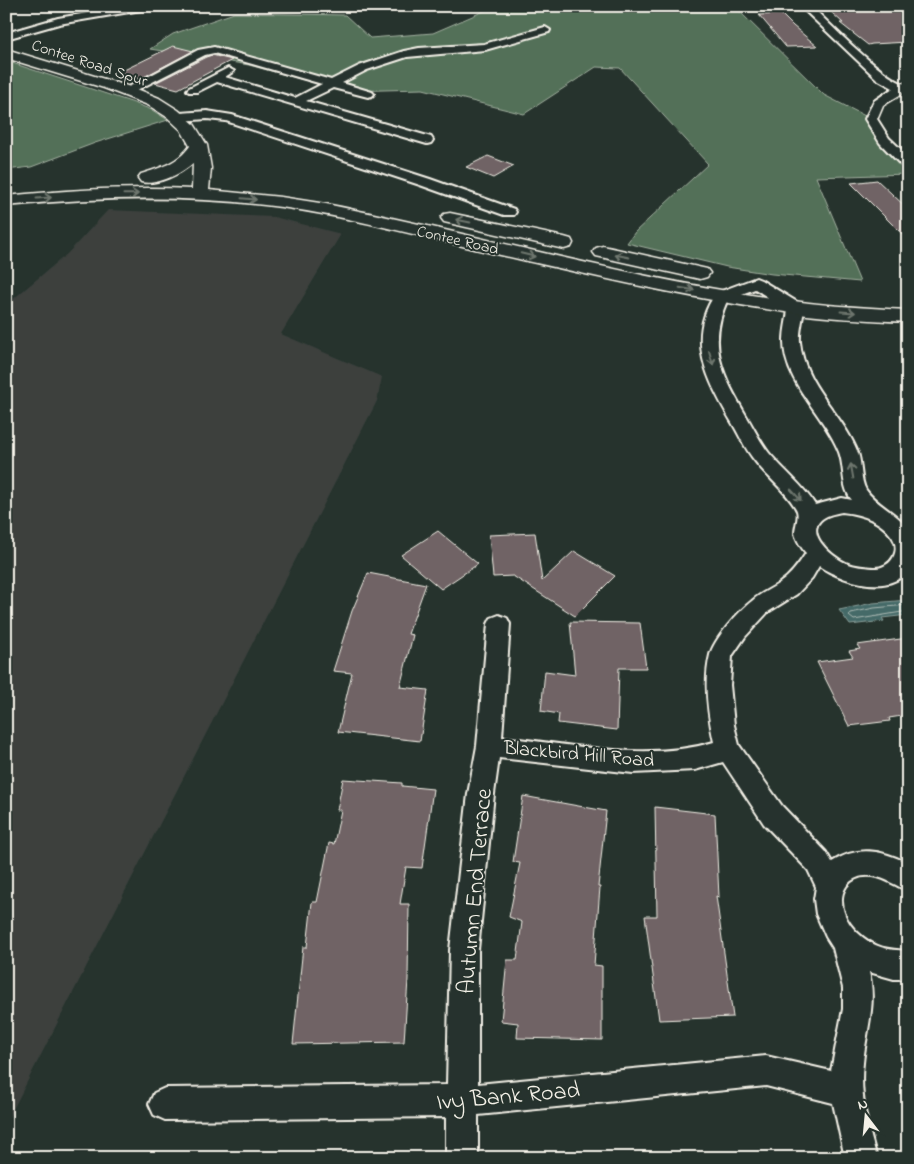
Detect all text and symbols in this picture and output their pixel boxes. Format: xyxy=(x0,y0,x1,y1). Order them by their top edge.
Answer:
street label: Contee Road Spur xyxy=(28,34,150,94)
one-way arrow xyxy=(122,189,139,199)
one-way arrow xyxy=(36,193,52,203)
one-way arrow xyxy=(240,194,256,204)
one-way arrow xyxy=(456,216,472,225)
street label: Contee Road xyxy=(414,220,501,262)
one-way arrow xyxy=(519,251,535,260)
one-way arrow xyxy=(615,251,631,260)
one-way arrow xyxy=(678,285,694,294)
one-way arrow xyxy=(839,307,855,316)
one-way arrow xyxy=(707,350,716,366)
one-way arrow xyxy=(846,464,856,480)
one-way arrow xyxy=(790,488,802,501)
street label: Blackbird Hill Road xyxy=(501,734,655,777)
street label: Autumn End Terrace xyxy=(450,787,503,995)
street label: Ivy Bank Road xyxy=(435,1074,582,1122)
north arrow xyxy=(842,1092,892,1142)
text: N xyxy=(855,1094,870,1116)

